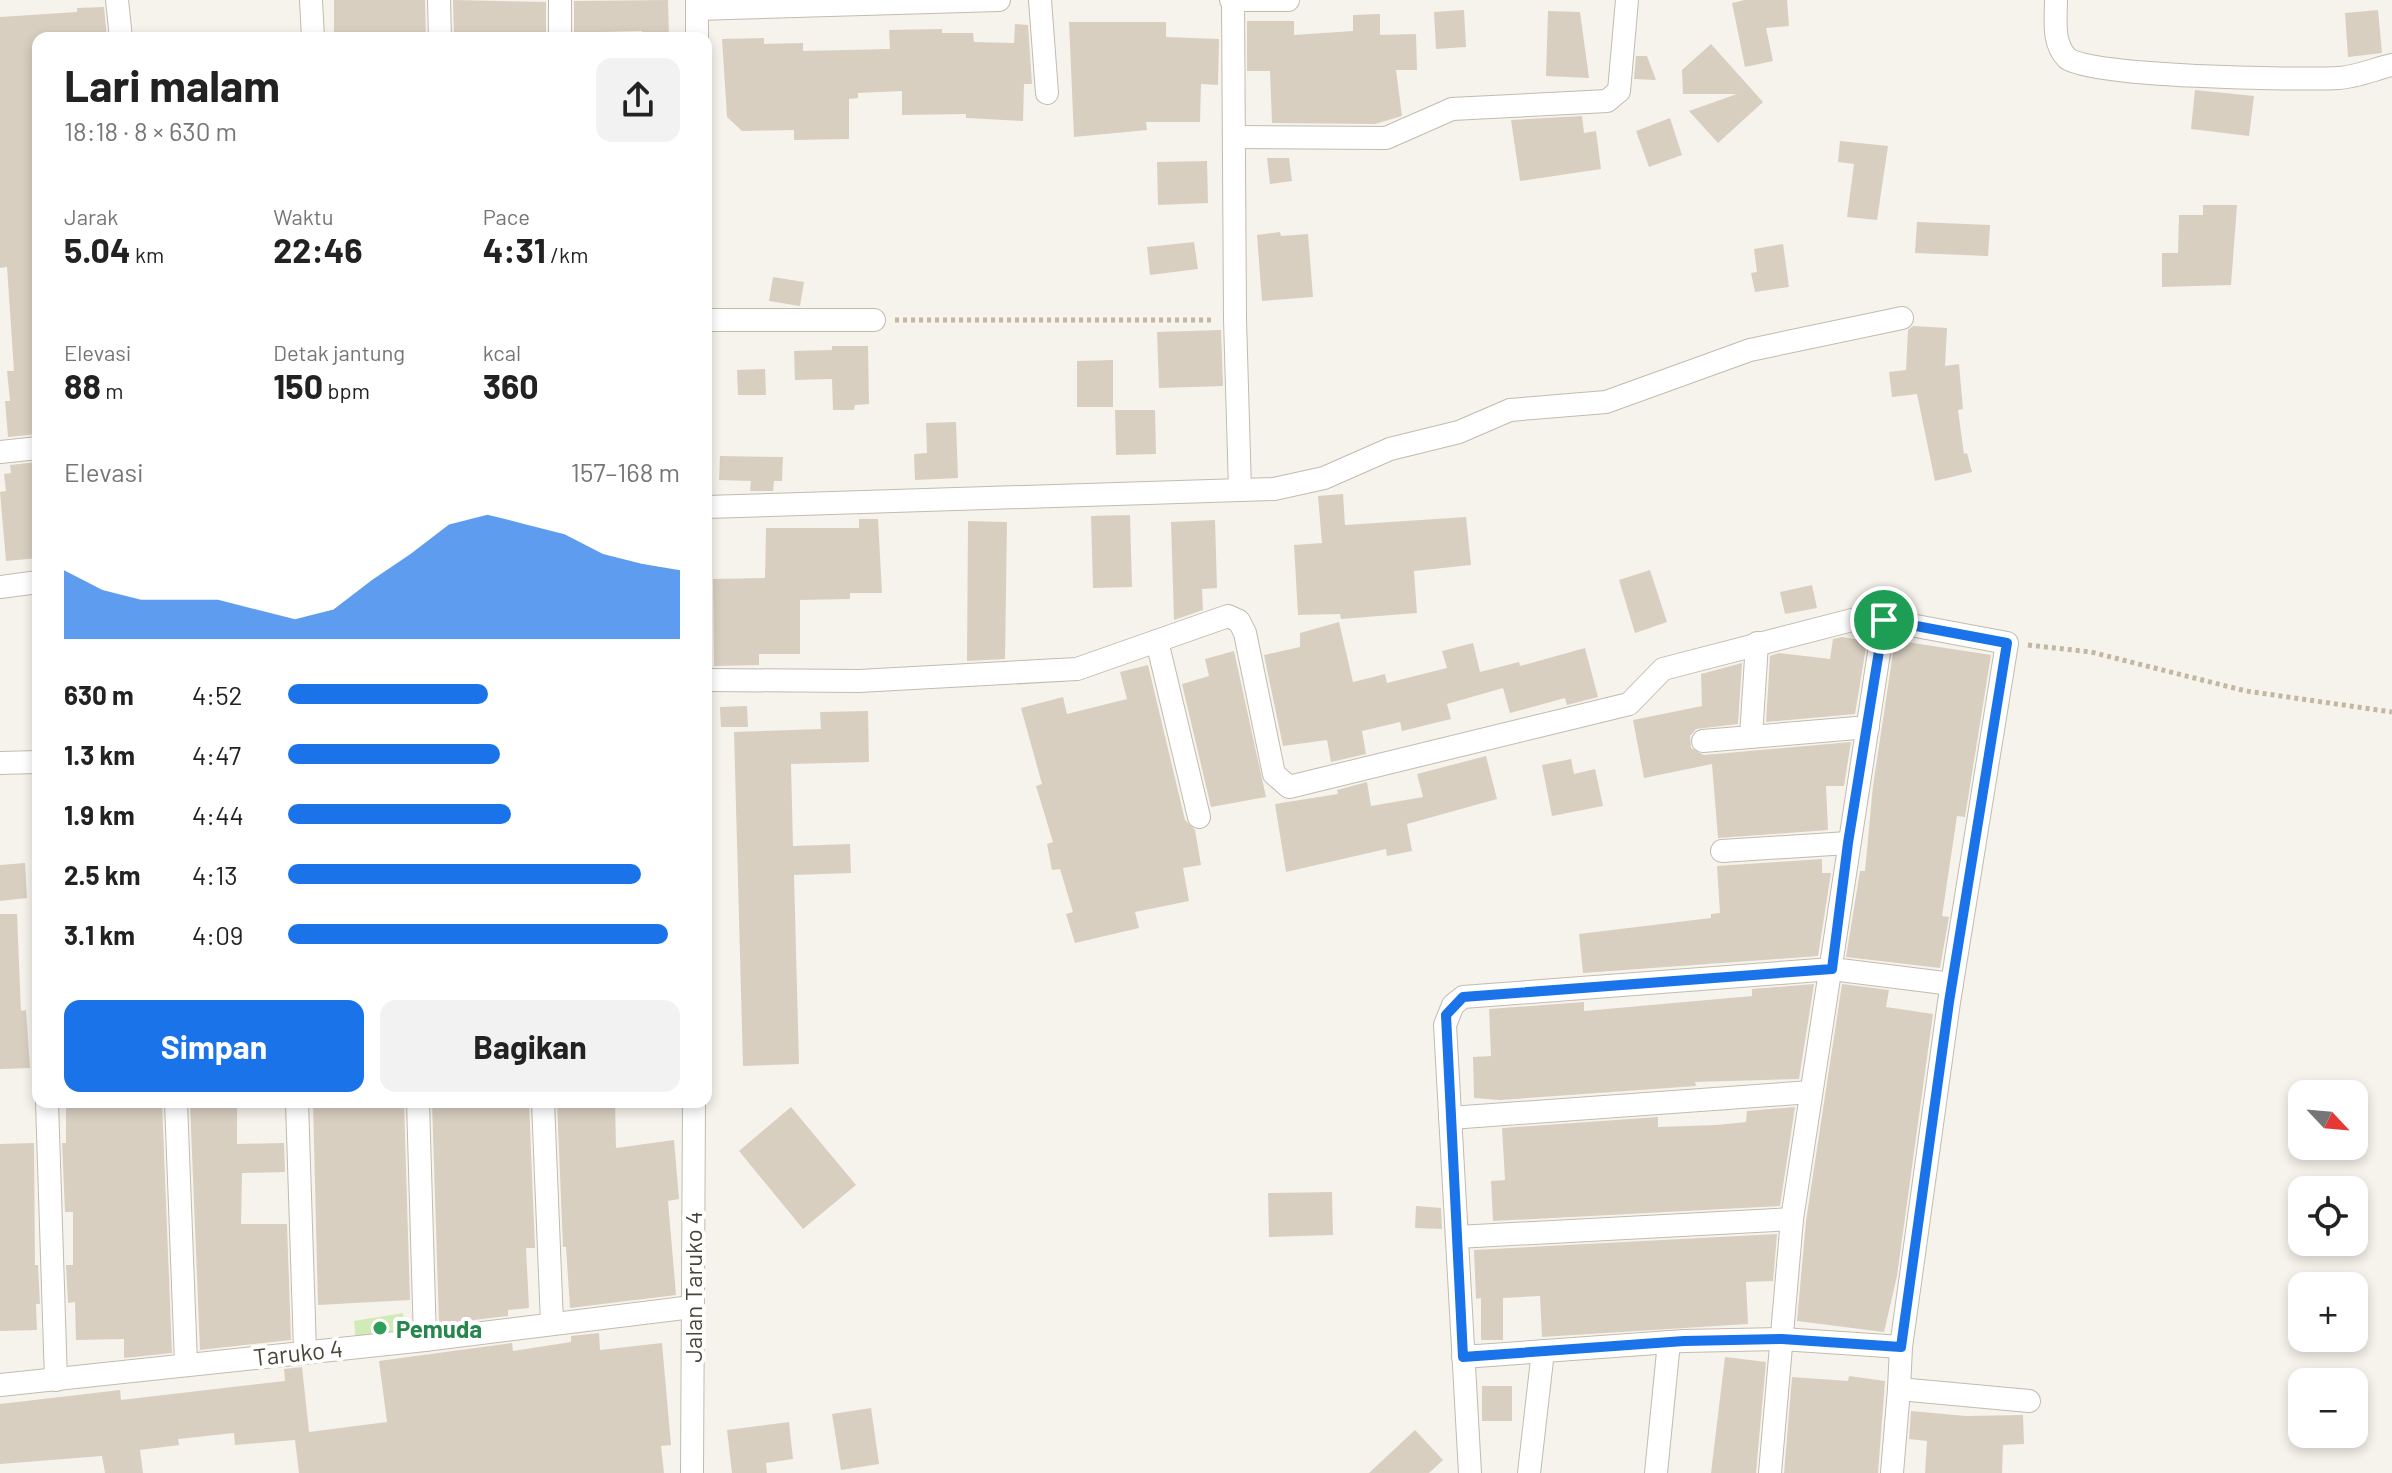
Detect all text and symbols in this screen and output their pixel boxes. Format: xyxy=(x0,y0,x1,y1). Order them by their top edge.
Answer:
text: Lari malam xyxy=(64,58,280,111)
button: share xyxy=(596,58,680,142)
text: 18:18 · 8 × 630 m xyxy=(64,115,237,146)
text: Jarak xyxy=(64,203,118,229)
text: Waktu xyxy=(273,203,334,229)
text: Pace xyxy=(483,203,530,229)
text: 5.04 xyxy=(64,229,131,270)
text: 22:46 xyxy=(273,229,363,270)
text: 4:31 xyxy=(483,229,546,270)
text: km xyxy=(131,241,164,267)
text: /km xyxy=(546,241,588,267)
text: Elevasi xyxy=(64,339,131,365)
text: Detak jantung xyxy=(273,339,405,365)
text: kcal xyxy=(483,339,521,365)
text: 88 xyxy=(64,365,101,406)
text: 150 xyxy=(273,365,323,406)
text: 360 xyxy=(483,365,539,406)
text: m xyxy=(101,377,123,403)
text: bpm xyxy=(323,377,370,403)
text: Elevasi xyxy=(64,456,144,487)
text: 157–168 m xyxy=(571,456,680,487)
pin xyxy=(1850,586,1918,654)
icon: arrive xyxy=(1862,598,1906,642)
text: 630 m xyxy=(64,679,134,710)
text: 4:52 xyxy=(192,679,242,710)
text: 1.3 km xyxy=(64,739,135,770)
text: 4:47 xyxy=(192,739,241,770)
text: 1.9 km xyxy=(64,799,135,830)
text: 4:44 xyxy=(192,799,244,830)
text: 2.5 km xyxy=(64,859,140,890)
text: 4:13 xyxy=(192,859,238,890)
text: 3.1 km xyxy=(64,919,135,950)
text: 4:09 xyxy=(192,919,243,950)
button: Simpan xyxy=(64,1000,364,1092)
button: Bagikan xyxy=(380,1000,680,1092)
north arrow xyxy=(2288,1080,2368,1160)
map controls xyxy=(2288,1080,2368,1448)
button: locate xyxy=(2288,1176,2368,1256)
street label: Jalan Taruko 4 xyxy=(678,1211,707,1363)
button: + xyxy=(2288,1272,2368,1352)
place label: Pemuda xyxy=(396,1314,482,1343)
marker: Pemuda xyxy=(371,1319,389,1337)
street label: Taruko 4 xyxy=(252,1333,344,1371)
button: − xyxy=(2288,1368,2368,1448)

